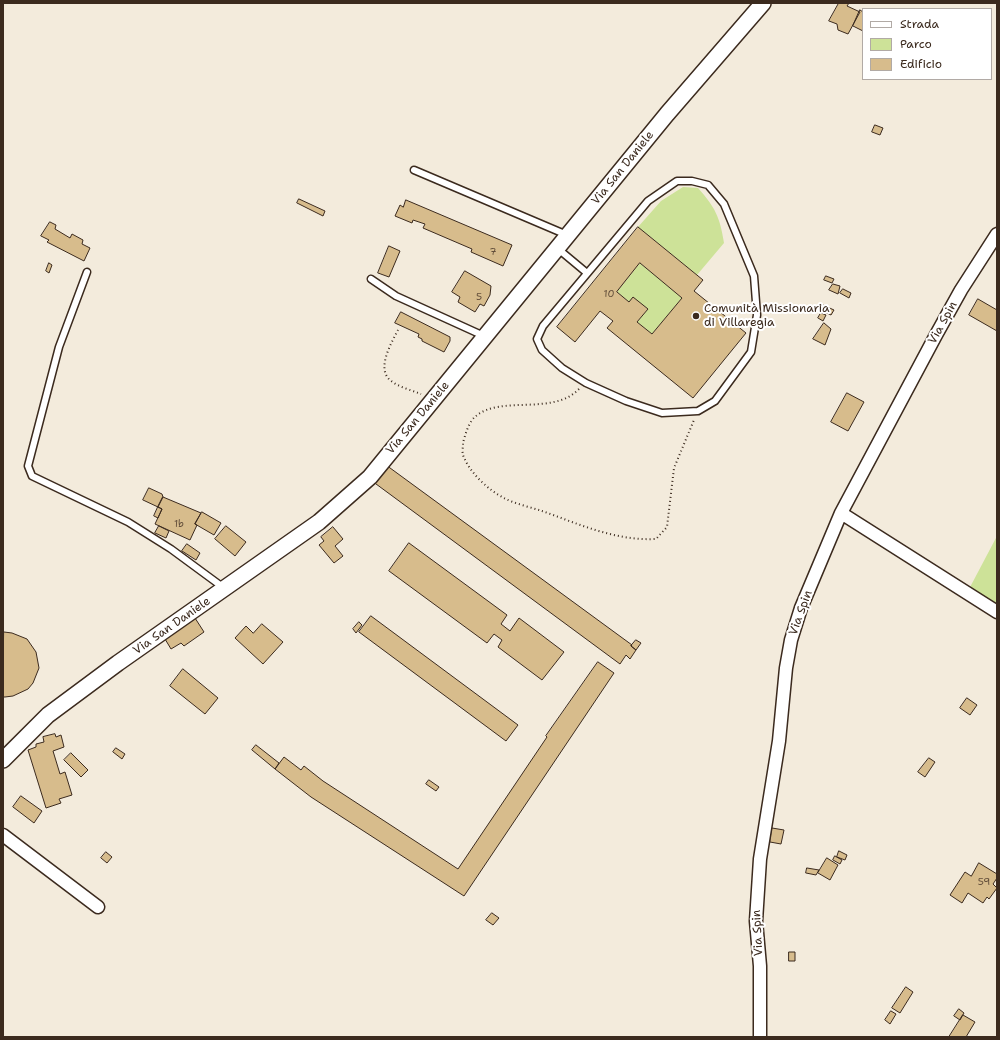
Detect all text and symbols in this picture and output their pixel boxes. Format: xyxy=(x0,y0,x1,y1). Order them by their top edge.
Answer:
legend xyxy=(862,8,992,80)
text: Strada xyxy=(900,16,939,32)
text: Parco xyxy=(900,36,932,52)
text: Edificio xyxy=(900,56,942,72)
street label: Via San Daniele xyxy=(589,128,657,208)
house number: 7 xyxy=(490,246,496,258)
house number: 10 xyxy=(604,288,614,300)
house number: 5 xyxy=(476,291,482,303)
street label: Via Spin xyxy=(925,299,961,347)
place label: Comunità Missionaria di Villaregia xyxy=(704,302,829,330)
marker: Comunità Missionaria di Villaregia xyxy=(691,311,701,321)
street label: Via San Daniele xyxy=(383,379,453,457)
house number: 1b xyxy=(174,518,184,530)
street label: Via Spin xyxy=(786,589,816,637)
street label: Via San Daniele xyxy=(131,594,213,658)
house number: 59 xyxy=(978,876,990,888)
street label: Via Spin xyxy=(750,909,766,957)

